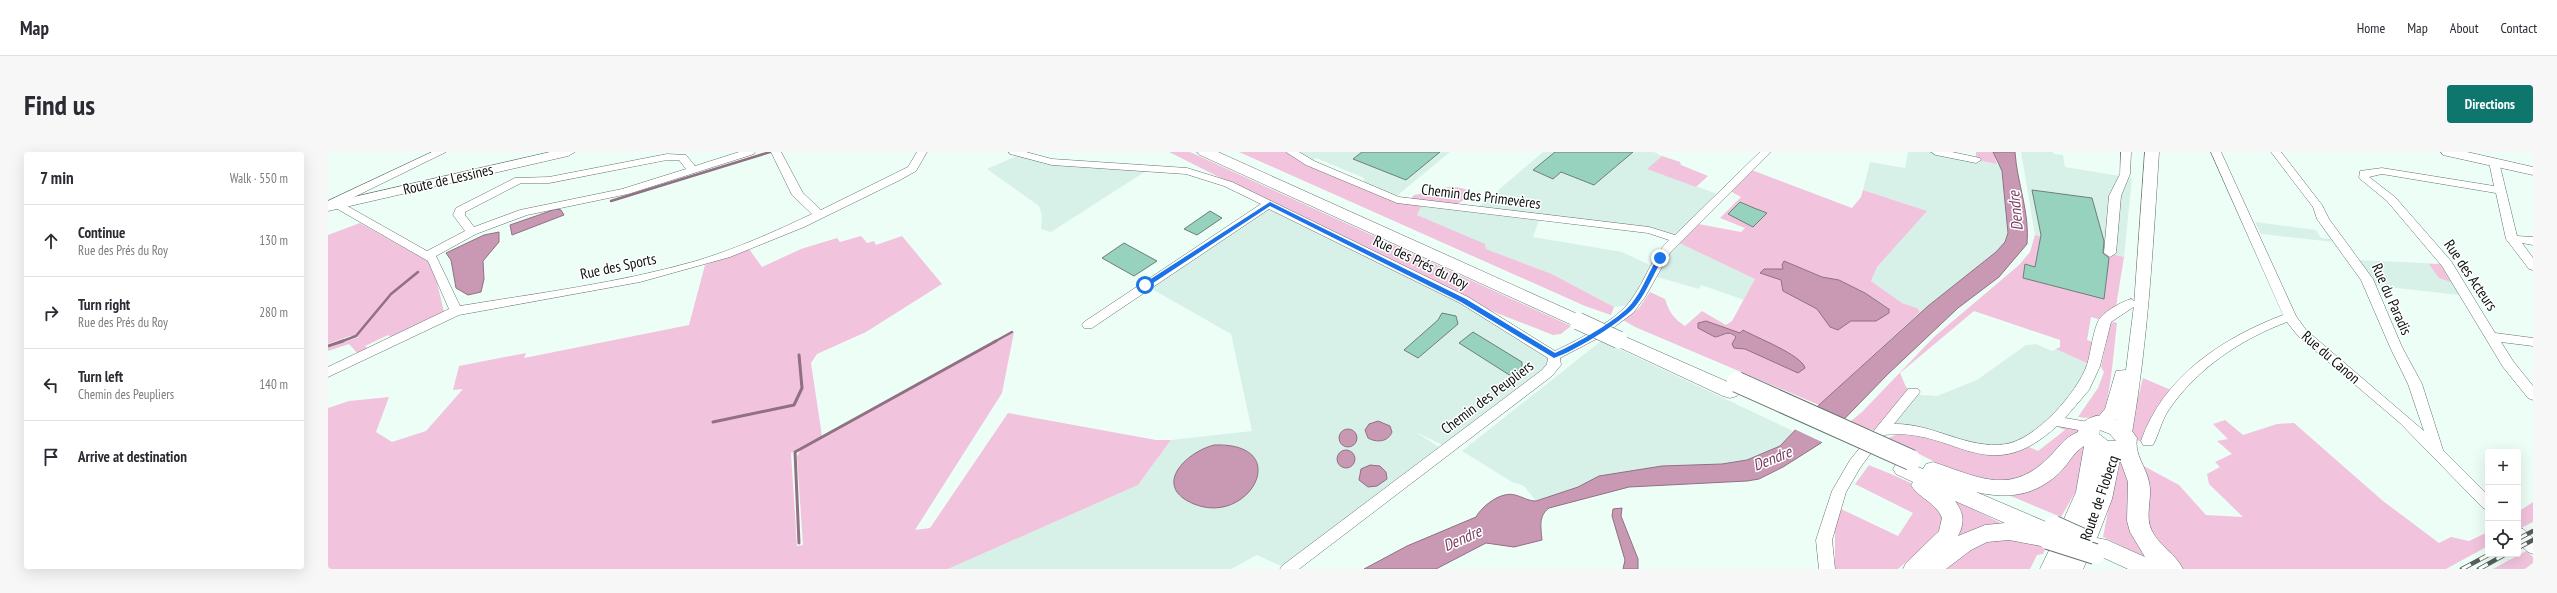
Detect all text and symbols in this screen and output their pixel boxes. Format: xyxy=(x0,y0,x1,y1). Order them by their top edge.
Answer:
text: Map xyxy=(20,16,49,40)
text: Home xyxy=(2357,19,2385,37)
text: Map xyxy=(2407,19,2428,37)
text: About xyxy=(2450,19,2479,37)
text: Contact xyxy=(2501,19,2537,37)
button: Directions xyxy=(2447,85,2533,123)
text: Find us xyxy=(24,86,95,123)
street label: Route de Lessines xyxy=(401,159,495,199)
text: 7 min xyxy=(40,167,74,189)
text: Walk · 550 m xyxy=(230,170,288,187)
street label: Chemin des Primevères xyxy=(1420,179,1542,213)
water label: Dendre xyxy=(2003,189,2027,232)
text: Continue xyxy=(78,223,125,242)
icon: ahead xyxy=(40,230,62,252)
street label: Rue des Prés du Roy xyxy=(1370,231,1472,293)
text: 130 m xyxy=(259,232,288,249)
street label: Rue des Acteurs xyxy=(2440,236,2502,314)
text: Rue des Prés du Roy xyxy=(78,242,168,259)
street label: Rue des Sports xyxy=(578,249,658,283)
route end xyxy=(1651,249,1669,267)
street label: Rue du Paradis xyxy=(2368,260,2416,338)
route start xyxy=(1136,276,1154,294)
text: Turn right xyxy=(78,295,130,314)
icon: right xyxy=(40,302,62,324)
text: 280 m xyxy=(259,304,288,321)
text: Rue des Prés du Roy xyxy=(78,314,168,331)
street label: Rue du Canon xyxy=(2298,326,2364,388)
street label: Chemin des Peupliers xyxy=(1437,356,1537,438)
text: Turn left xyxy=(78,367,123,386)
icon: left xyxy=(40,374,62,396)
text: 140 m xyxy=(259,376,288,393)
text: Chemin des Peupliers xyxy=(78,386,174,403)
water label: Dendre xyxy=(1750,441,1796,475)
icon: arrive xyxy=(40,446,62,468)
text: Arrive at destination xyxy=(78,447,187,466)
map controls xyxy=(2485,449,2521,557)
button: + xyxy=(2485,449,2521,485)
street label: Route de Flobecq xyxy=(2075,453,2123,543)
button: − xyxy=(2485,485,2521,521)
water label: Dendre xyxy=(1440,520,1486,555)
button: locate xyxy=(2485,521,2521,557)

